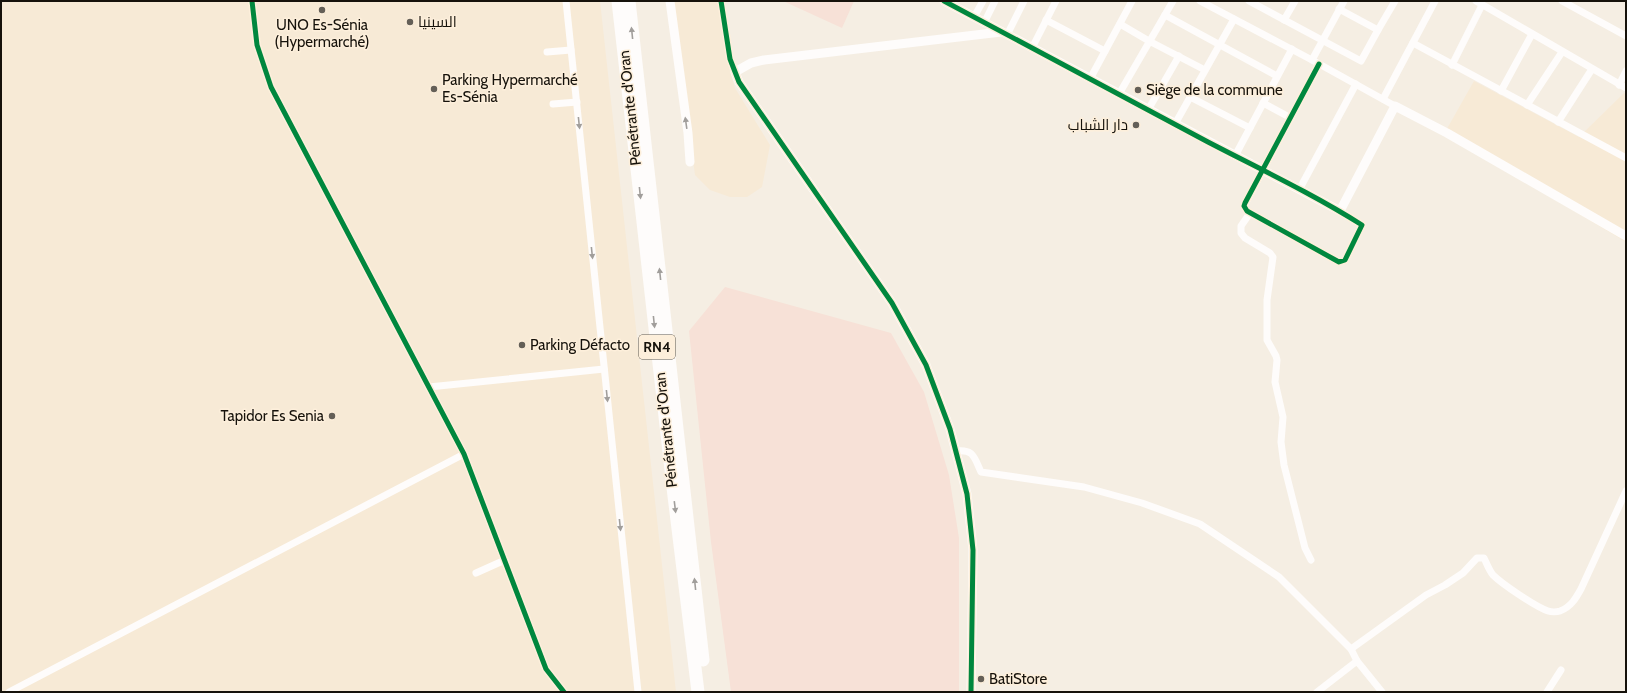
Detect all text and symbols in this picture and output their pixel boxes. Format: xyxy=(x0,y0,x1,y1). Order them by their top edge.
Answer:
marker: UNO Es-Sénia (Hypermarché) xyxy=(317,5,327,15)
place label: السينيا xyxy=(418,13,457,31)
place label: UNO Es-Sénia (Hypermarché) xyxy=(274,16,370,51)
marker: السينيا xyxy=(405,17,415,27)
one-way arrow xyxy=(629,27,636,39)
street label: Pénétrante d'Oran xyxy=(615,49,645,167)
place label: Parking Hypermarché Es-Sénia xyxy=(442,71,578,106)
place label: Siège de la commune xyxy=(1146,81,1283,99)
marker: Parking Hypermarché Es-Sénia xyxy=(429,84,439,94)
marker: Siège de la commune xyxy=(1133,85,1143,95)
place label: دار الشباب xyxy=(1068,116,1128,134)
one-way arrow xyxy=(576,117,582,129)
one-way arrow xyxy=(683,117,689,129)
marker: دار الشباب xyxy=(1131,120,1141,130)
one-way arrow xyxy=(636,187,643,199)
one-way arrow xyxy=(589,247,596,259)
one-way arrow xyxy=(656,268,663,280)
one-way arrow xyxy=(651,316,658,328)
road number: RN4 xyxy=(639,335,675,359)
place label: Parking Défacto xyxy=(530,336,630,354)
marker: Parking Défacto xyxy=(517,340,527,350)
street label: Pénétrante d'Oran xyxy=(651,371,681,489)
one-way arrow xyxy=(604,390,610,402)
place label: Tapidor Es Senia xyxy=(220,407,325,425)
marker: Tapidor Es Senia xyxy=(327,411,337,421)
one-way arrow xyxy=(672,501,678,513)
one-way arrow xyxy=(617,519,624,531)
one-way arrow xyxy=(691,578,698,590)
place label: BatiStore xyxy=(989,670,1047,688)
marker: BatiStore xyxy=(976,674,986,684)

